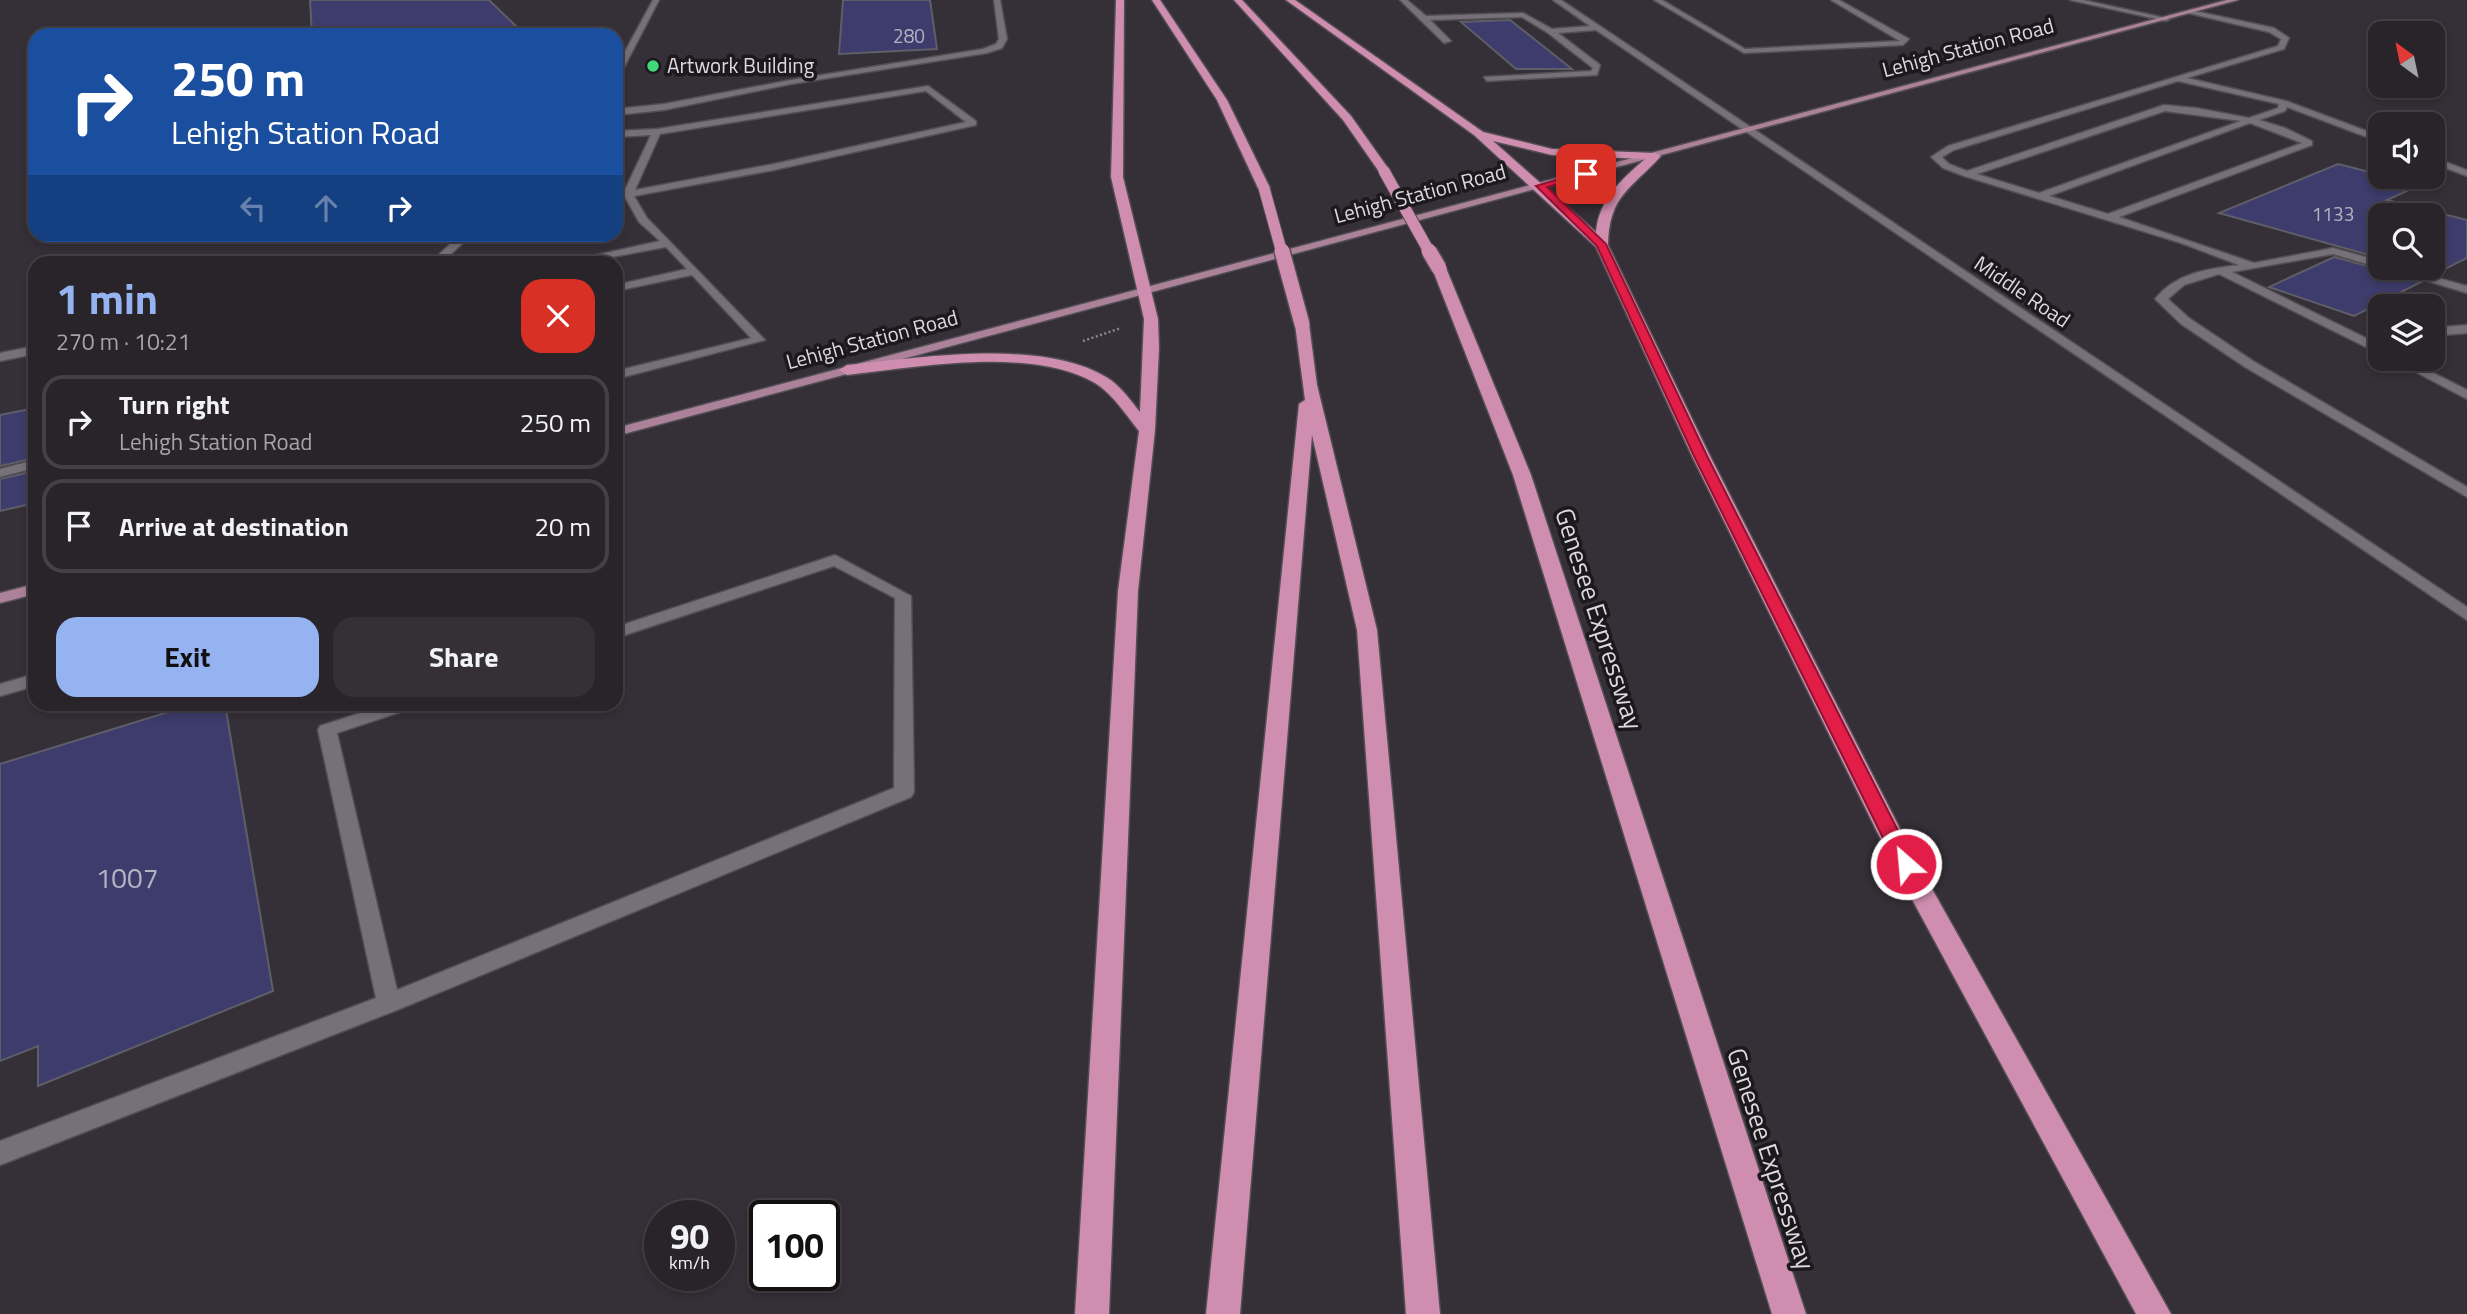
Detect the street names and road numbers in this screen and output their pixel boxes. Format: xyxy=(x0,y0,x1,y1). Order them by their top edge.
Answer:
street label: Lehigh Station Road xyxy=(1878,9,2057,85)
street label: Lehigh Station Road xyxy=(1330,155,1509,231)
street label: Middle Road xyxy=(1968,247,2077,335)
street label: Lehigh Station Road xyxy=(782,301,961,377)
street label: Genesee Expressway xyxy=(1545,503,1654,735)
street label: Genesee Expressway xyxy=(1717,1043,1826,1275)

